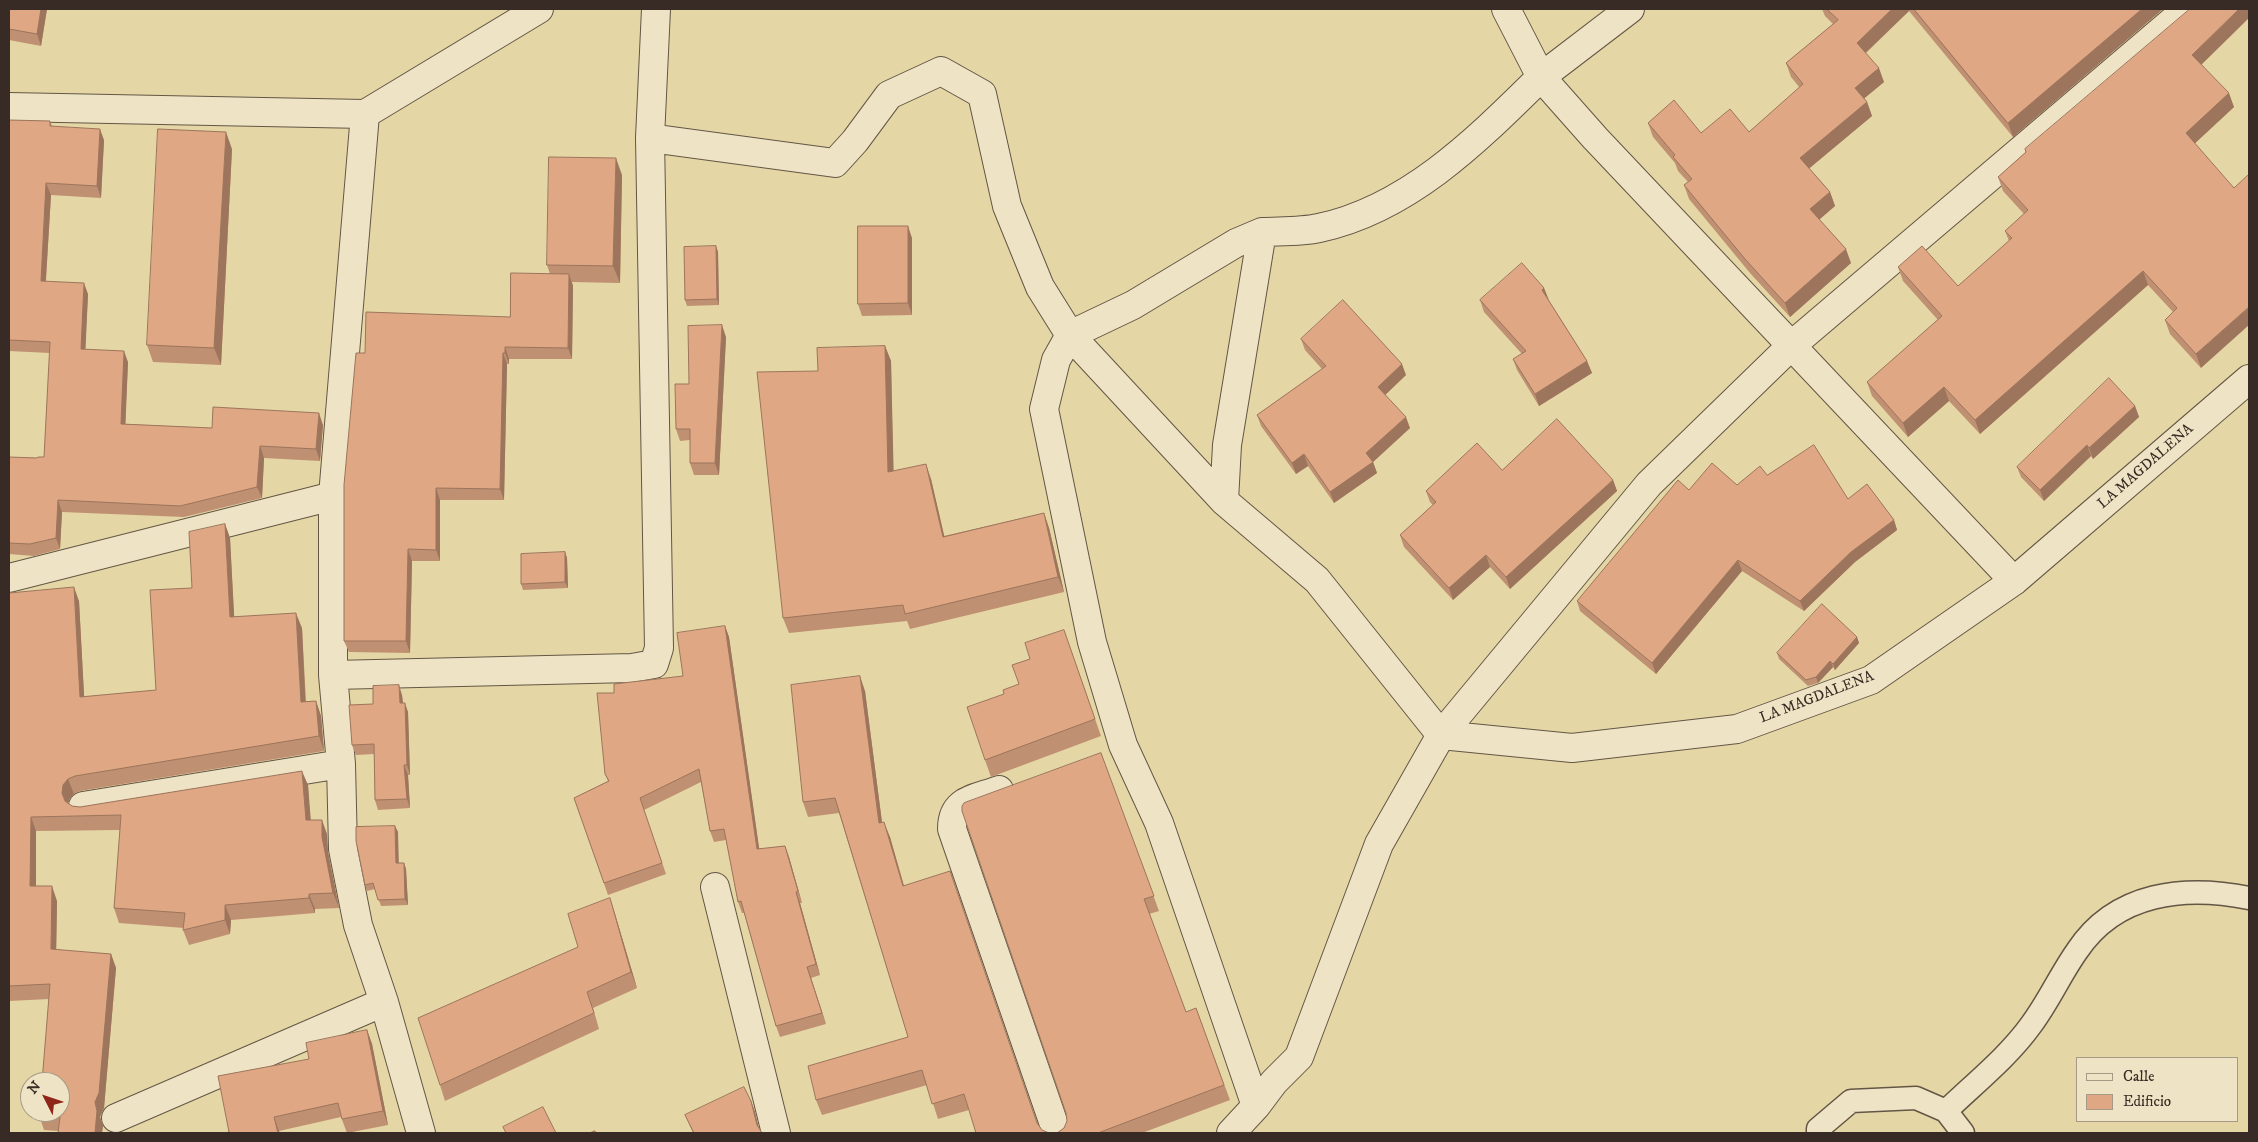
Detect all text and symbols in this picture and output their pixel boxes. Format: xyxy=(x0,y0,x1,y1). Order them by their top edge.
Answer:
street label: LA MAGDALENA xyxy=(2094,421,2198,513)
street label: LA MAGDALENA xyxy=(1757,668,1877,728)
legend xyxy=(2076,1057,2238,1122)
text: Calle xyxy=(2123,1067,2155,1086)
north arrow xyxy=(20,1072,70,1122)
text: N xyxy=(24,1078,45,1098)
text: Edificio xyxy=(2123,1092,2171,1111)

